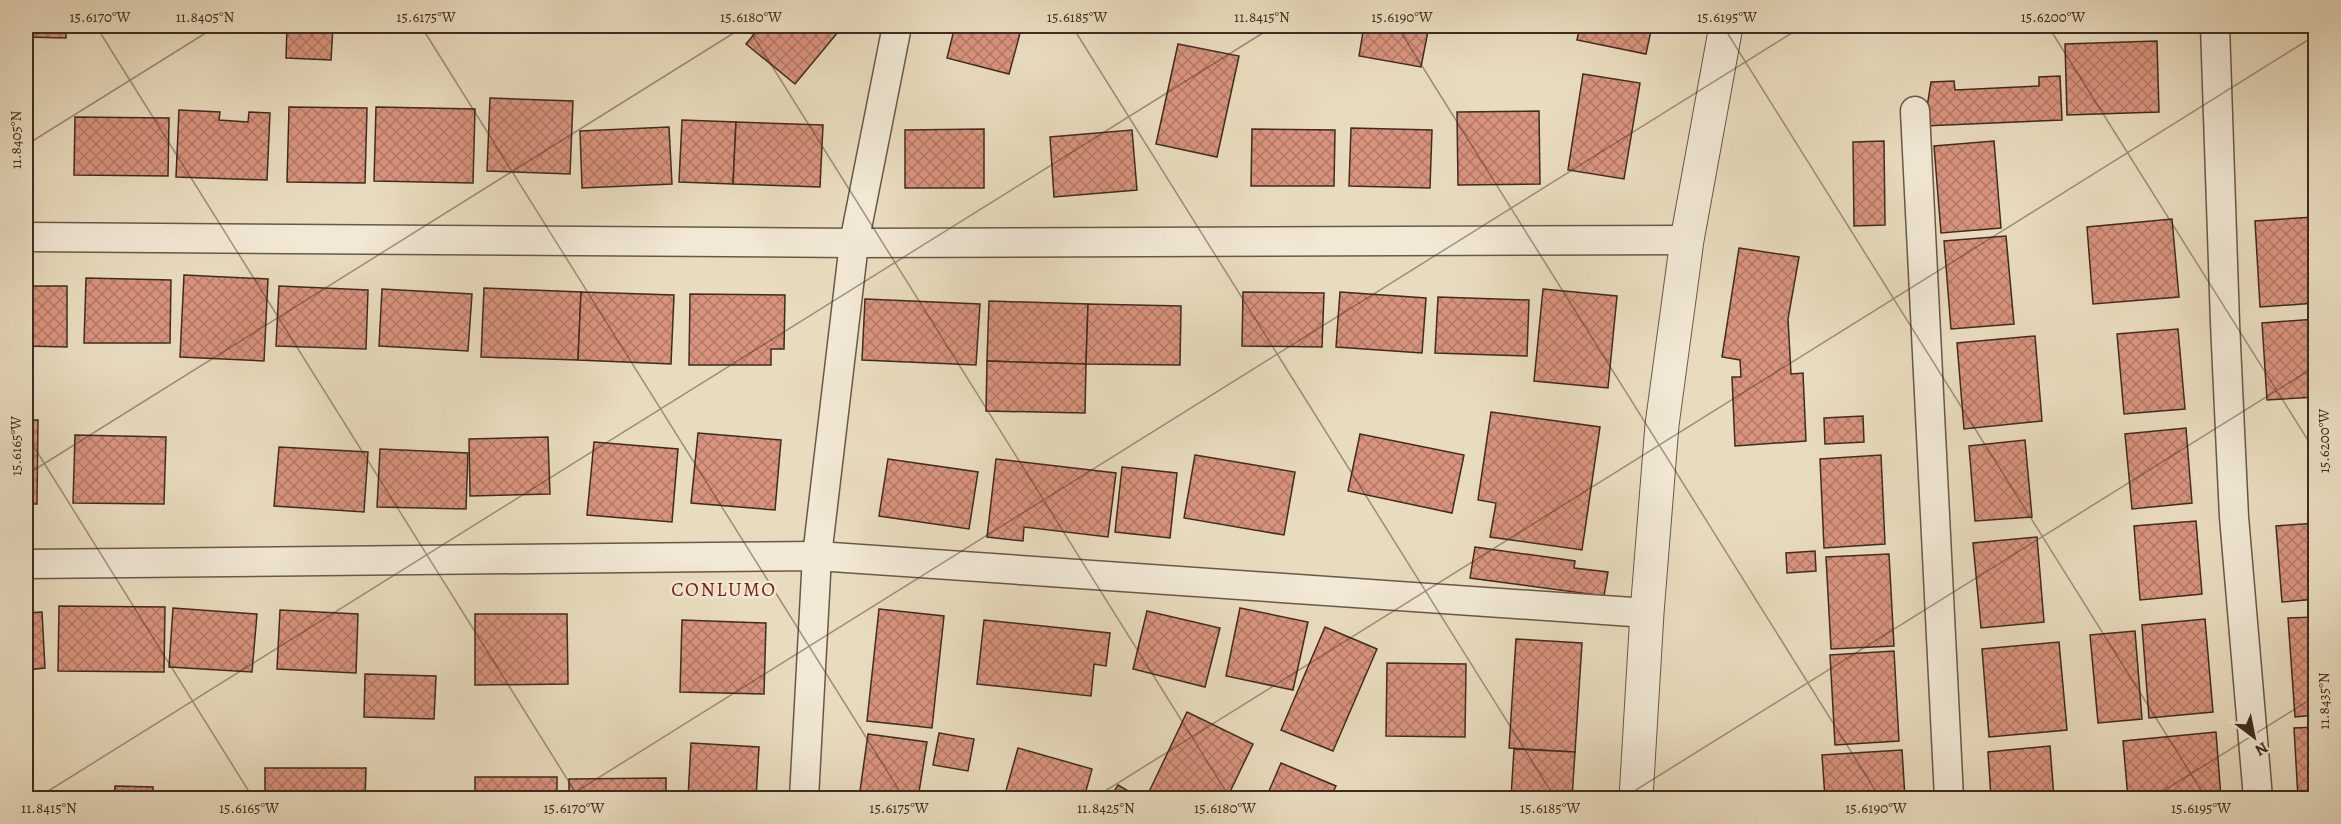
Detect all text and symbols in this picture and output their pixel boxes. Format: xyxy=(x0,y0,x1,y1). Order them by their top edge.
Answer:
text: 15.6170°W xyxy=(69,7,131,27)
text: 11.8405°N xyxy=(176,7,235,27)
text: 15.6175°W xyxy=(396,7,456,27)
text: 15.6180°W xyxy=(720,7,782,27)
text: 15.6185°W xyxy=(1047,7,1107,27)
text: 11.8415°N xyxy=(1234,7,1290,27)
text: 15.6190°W xyxy=(1371,7,1433,27)
text: 15.6195°W xyxy=(1697,7,1757,27)
text: 15.6200°W xyxy=(2021,7,2085,27)
text: 11.8405°N xyxy=(6,110,26,169)
text: 15.6200°W xyxy=(2314,409,2334,473)
text: 15.6165°W xyxy=(6,416,26,476)
district label: CONLUMO xyxy=(671,576,777,603)
text: 11.8435°N xyxy=(2314,672,2334,729)
north arrow xyxy=(2224,707,2284,767)
text: N xyxy=(2250,736,2272,761)
text: 11.8415°N xyxy=(21,798,77,818)
text: 15.6165°W xyxy=(219,798,279,818)
text: 15.6170°W xyxy=(543,798,605,818)
text: 15.6175°W xyxy=(869,798,929,818)
text: 11.8425°N xyxy=(1077,798,1135,818)
text: 15.6180°W xyxy=(1194,798,1256,818)
text: 15.6185°W xyxy=(1520,798,1580,818)
text: 15.6190°W xyxy=(1845,798,1907,818)
text: 15.6195°W xyxy=(2171,798,2231,818)

